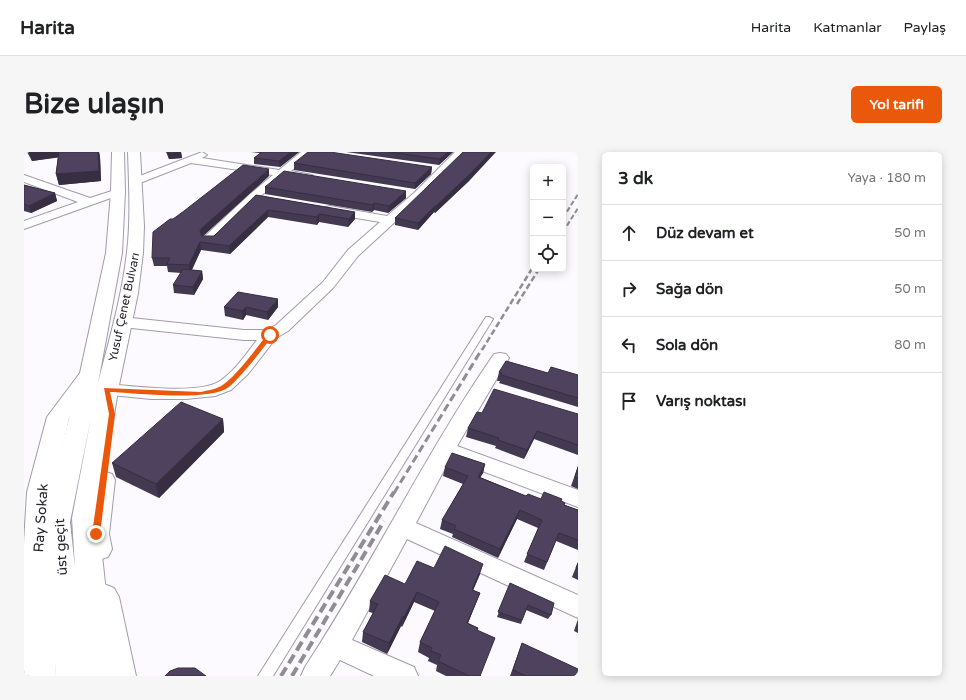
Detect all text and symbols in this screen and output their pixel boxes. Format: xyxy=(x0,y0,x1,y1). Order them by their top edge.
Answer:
text: Harita xyxy=(20,17,75,39)
text: Harita xyxy=(751,19,791,36)
text: Katmanlar xyxy=(813,19,882,36)
text: Paylaş xyxy=(904,19,946,36)
button: Yol tarifi xyxy=(851,86,942,123)
text: Bize ulaşın xyxy=(24,87,164,121)
map controls xyxy=(530,164,566,272)
button: + xyxy=(530,164,566,200)
text: 3 dk xyxy=(618,168,653,189)
text: Yaya · 180 m xyxy=(847,170,926,186)
button: − xyxy=(530,200,566,236)
icon: ahead xyxy=(618,222,640,244)
text: Düz devam et xyxy=(656,224,754,242)
text: 50 m xyxy=(894,225,926,241)
button: locate xyxy=(530,236,566,272)
street label: Yusuf Çenet Bulvarı xyxy=(106,251,142,363)
icon: right xyxy=(618,278,640,300)
text: Sağa dön xyxy=(656,280,723,298)
text: 50 m xyxy=(894,281,926,297)
route start xyxy=(261,326,279,344)
icon: left xyxy=(618,334,640,356)
text: Sola dön xyxy=(656,336,718,354)
text: 80 m xyxy=(894,337,926,353)
icon: arrive xyxy=(618,390,640,412)
text: Varış noktası xyxy=(656,392,746,410)
street label: Ray Sokak xyxy=(30,483,52,553)
street label: üst geçit xyxy=(51,517,71,576)
route end xyxy=(87,525,105,543)

